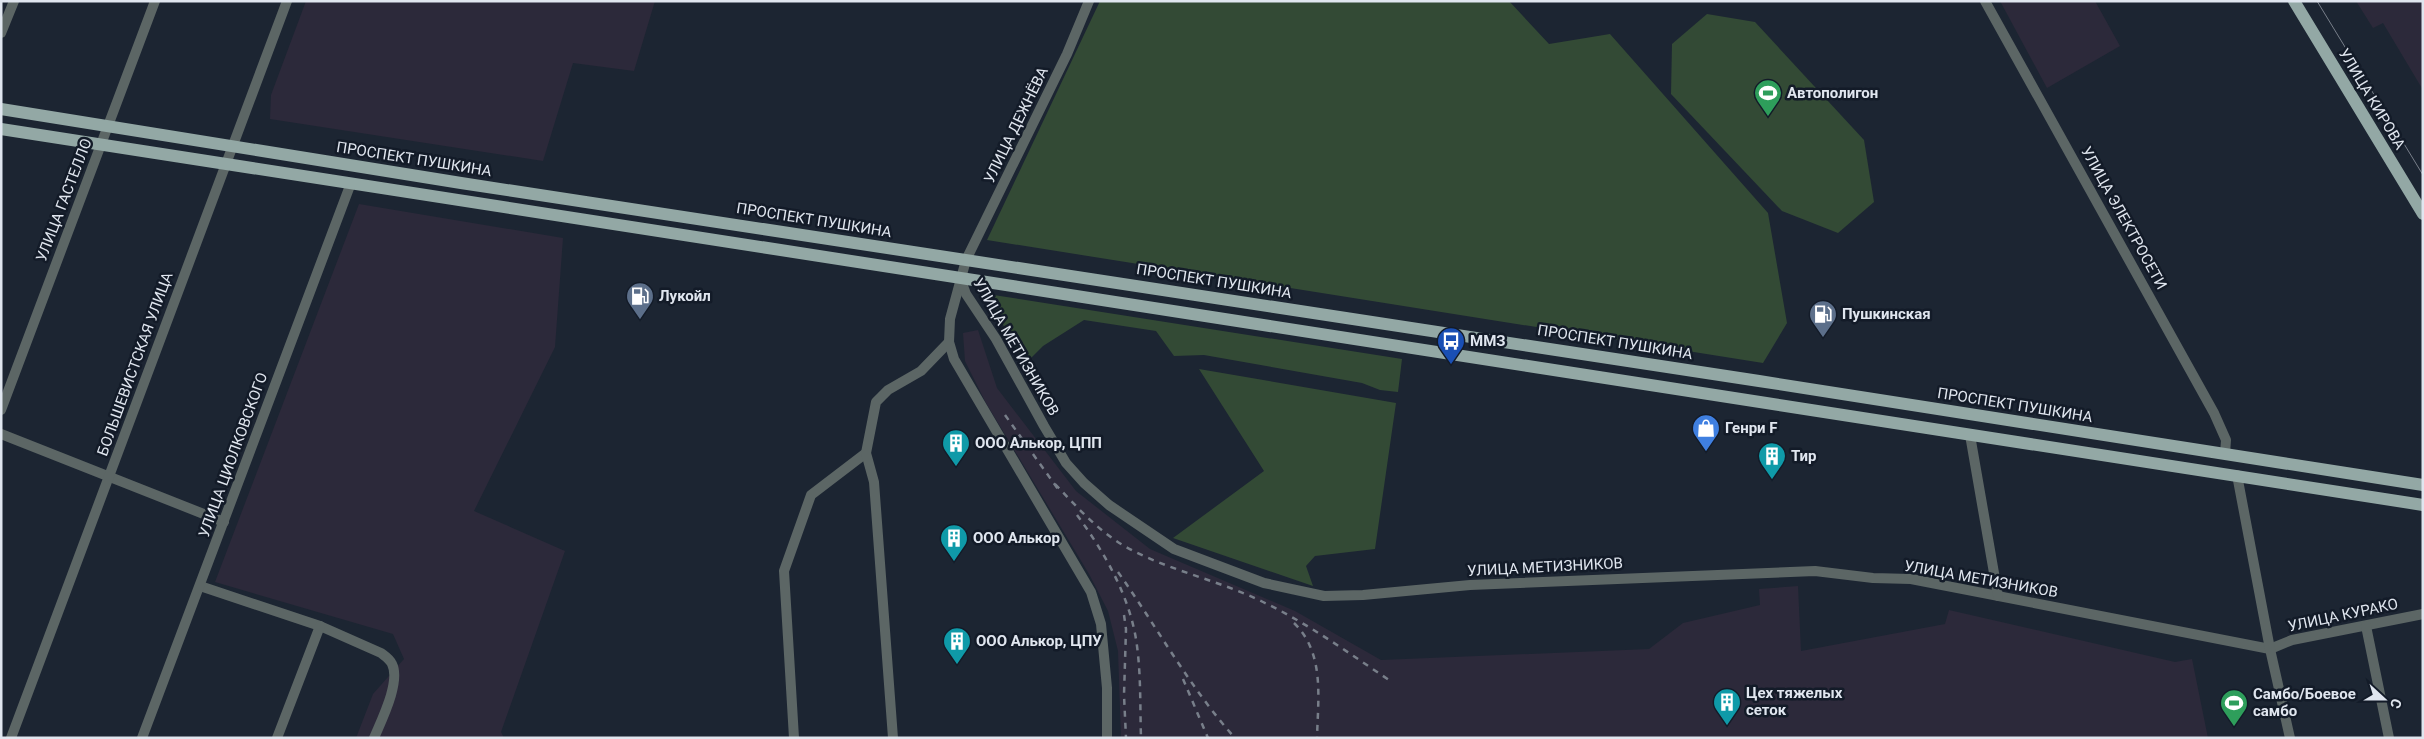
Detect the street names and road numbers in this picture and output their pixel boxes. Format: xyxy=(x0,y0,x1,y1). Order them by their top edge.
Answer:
street label: УЛИЦА КИРОВА xyxy=(2335,45,2409,153)
street label: УЛИЦА ДЕЖНЁВА xyxy=(980,64,1052,186)
street label: УЛИЦА ГАСТЕЛЛО xyxy=(32,136,96,264)
street label: ПРОСПЕКТ ПУШКИНА xyxy=(335,138,493,180)
street label: УЛИЦА ЭЛЕКТРОСЕТИ xyxy=(2077,143,2171,293)
street label: ПРОСПЕКТ ПУШКИНА xyxy=(735,199,893,241)
street label: ПРОСПЕКТ ПУШКИНА xyxy=(1135,260,1293,302)
street label: БОЛЬШЕВИСТСКАЯ УЛИЦА xyxy=(93,269,177,458)
street label: УЛИЦА МЕТИЗНИКОВ xyxy=(969,275,1063,419)
street label: ПРОСПЕКТ ПУШКИНА xyxy=(1536,321,1694,363)
street label: УЛИЦА ЦИОЛКОВСКОГО xyxy=(195,370,271,540)
street label: ПРОСПЕКТ ПУШКИНА xyxy=(1936,384,2094,426)
street label: УЛИЦА МЕТИЗНИКОВ xyxy=(1467,554,1623,580)
street label: УЛИЦА МЕТИЗНИКОВ xyxy=(1903,557,2059,601)
street label: УЛИЦА КУРАКО xyxy=(2286,595,2400,635)

